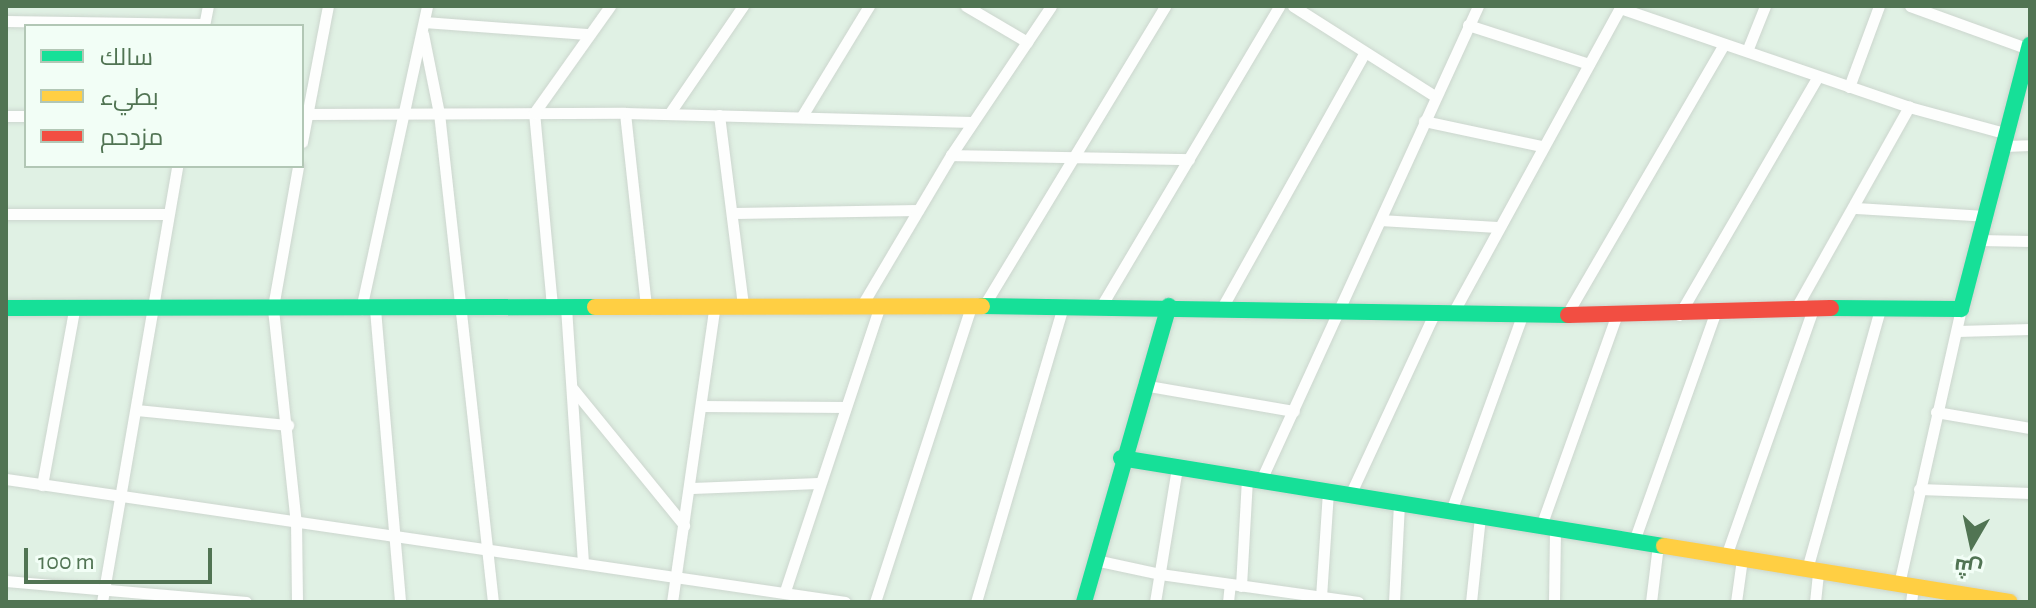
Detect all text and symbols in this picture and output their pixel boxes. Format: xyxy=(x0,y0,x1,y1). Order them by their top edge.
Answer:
legend xyxy=(24,24,304,168)
text: سالك xyxy=(100,46,153,70)
text: بطيء xyxy=(100,86,159,110)
text: مزدحم xyxy=(100,126,163,150)
north arrow xyxy=(1932,504,2012,584)
scale bar xyxy=(28,532,216,582)
text: 100 m xyxy=(38,550,95,574)
text: ش xyxy=(1953,555,1984,581)

